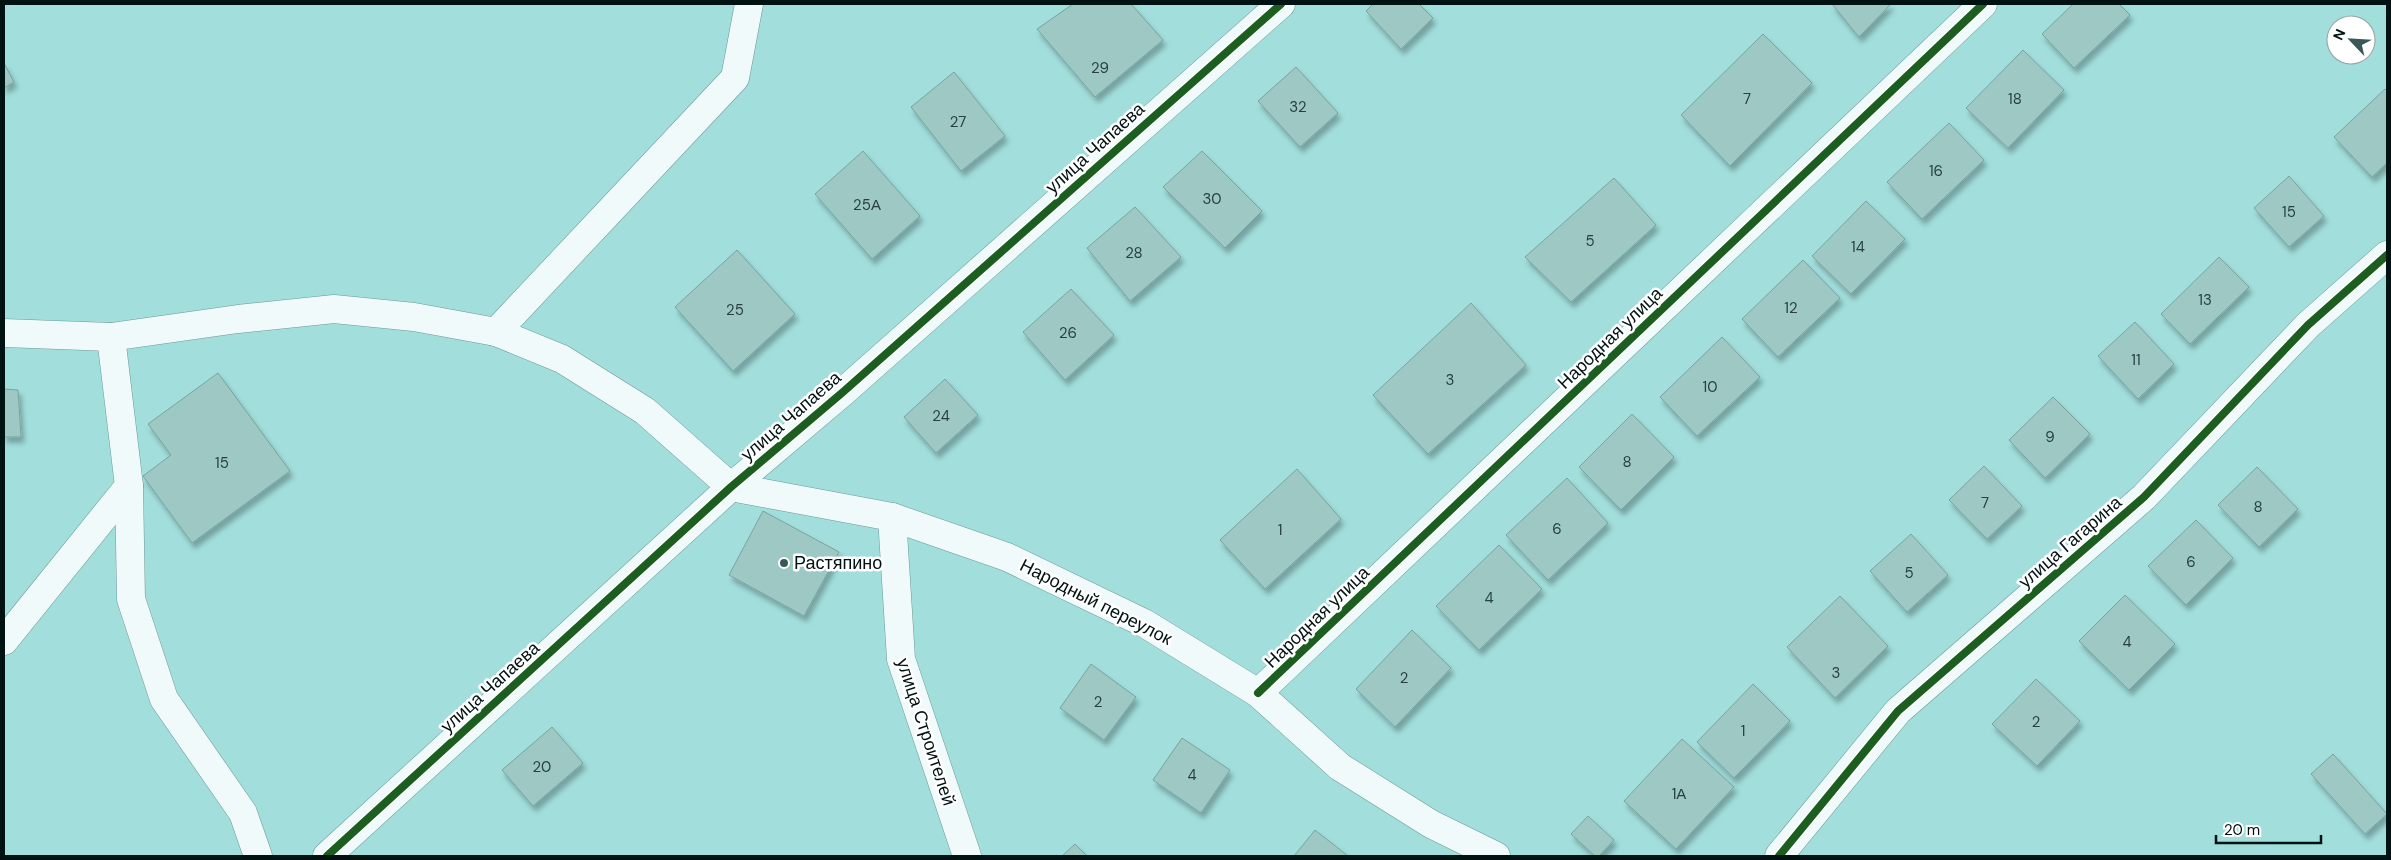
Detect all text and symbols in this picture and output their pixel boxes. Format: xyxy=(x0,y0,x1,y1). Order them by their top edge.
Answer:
north arrow xyxy=(2326,15,2376,65)
text: N xyxy=(2329,26,2350,43)
house number: 29 xyxy=(1091,58,1109,78)
house number: 7 xyxy=(1743,89,1751,109)
house number: 18 xyxy=(2008,89,2022,109)
street label: улица Чапаева xyxy=(1040,96,1150,199)
house number: 32 xyxy=(1289,97,1307,117)
house number: 27 xyxy=(950,112,966,132)
house number: 16 xyxy=(1929,161,1943,181)
house number: 30 xyxy=(1202,189,1222,209)
house number: 25А xyxy=(853,195,881,215)
house number: 15 xyxy=(2282,202,2296,222)
house number: 5 xyxy=(1585,231,1595,251)
house number: 14 xyxy=(1851,237,1865,257)
house number: 28 xyxy=(1125,243,1143,263)
street label: Народная улица xyxy=(1552,281,1668,394)
house number: 13 xyxy=(2198,290,2212,310)
house number: 12 xyxy=(1784,298,1798,318)
house number: 25 xyxy=(726,300,744,320)
house number: 26 xyxy=(1059,323,1077,343)
house number: 11 xyxy=(2131,350,2141,370)
street label: улица Чапаева xyxy=(736,365,847,466)
house number: 3 xyxy=(1446,370,1454,390)
house number: 10 xyxy=(1703,377,1717,397)
house number: 24 xyxy=(932,406,950,426)
house number: 9 xyxy=(2045,427,2055,447)
house number: 8 xyxy=(1622,452,1632,472)
house number: 15 xyxy=(215,453,229,473)
street label: улица Гагарина xyxy=(2013,490,2127,593)
house number: 7 xyxy=(1981,493,1989,513)
house number: 8 xyxy=(2253,497,2263,517)
house number: 6 xyxy=(1552,519,1562,539)
house number: 1 xyxy=(1278,520,1282,540)
place label: Растяпино xyxy=(794,551,882,575)
house number: 6 xyxy=(2186,552,2196,572)
street label: Народный переулок xyxy=(1016,553,1176,651)
marker: Растяпино xyxy=(778,557,790,569)
street label: Народная улица xyxy=(1259,560,1375,673)
house number: 5 xyxy=(1904,563,1914,583)
house number: 4 xyxy=(1484,588,1494,608)
house number: 4 xyxy=(2122,632,2132,652)
street label: улица Чапаева xyxy=(435,635,545,738)
street label: улица Строителей xyxy=(891,655,961,809)
house number: 3 xyxy=(1832,663,1840,683)
house number: 2 xyxy=(1400,668,1408,688)
house number: 2 xyxy=(1094,692,1102,712)
house number: 2 xyxy=(2032,712,2040,732)
house number: 1 xyxy=(1741,721,1745,741)
house number: 20 xyxy=(533,757,551,777)
house number: 4 xyxy=(1187,765,1197,785)
house number: 1А xyxy=(1672,784,1686,804)
scale bar xyxy=(2216,812,2321,844)
text: 20 m xyxy=(2224,820,2260,840)

